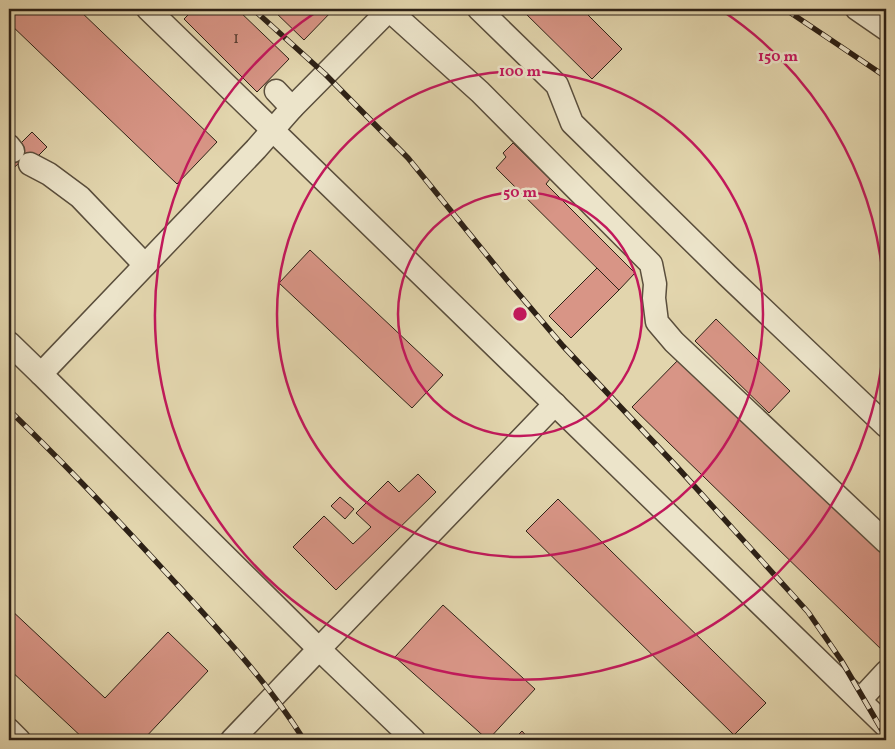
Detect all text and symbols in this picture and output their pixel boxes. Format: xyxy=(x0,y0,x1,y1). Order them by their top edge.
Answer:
house number: 1 xyxy=(233,28,239,50)
text: 150 m xyxy=(758,47,798,68)
text: 100 m xyxy=(499,62,542,83)
text: 50 m xyxy=(503,183,537,204)
centre of rings xyxy=(511,305,529,323)

